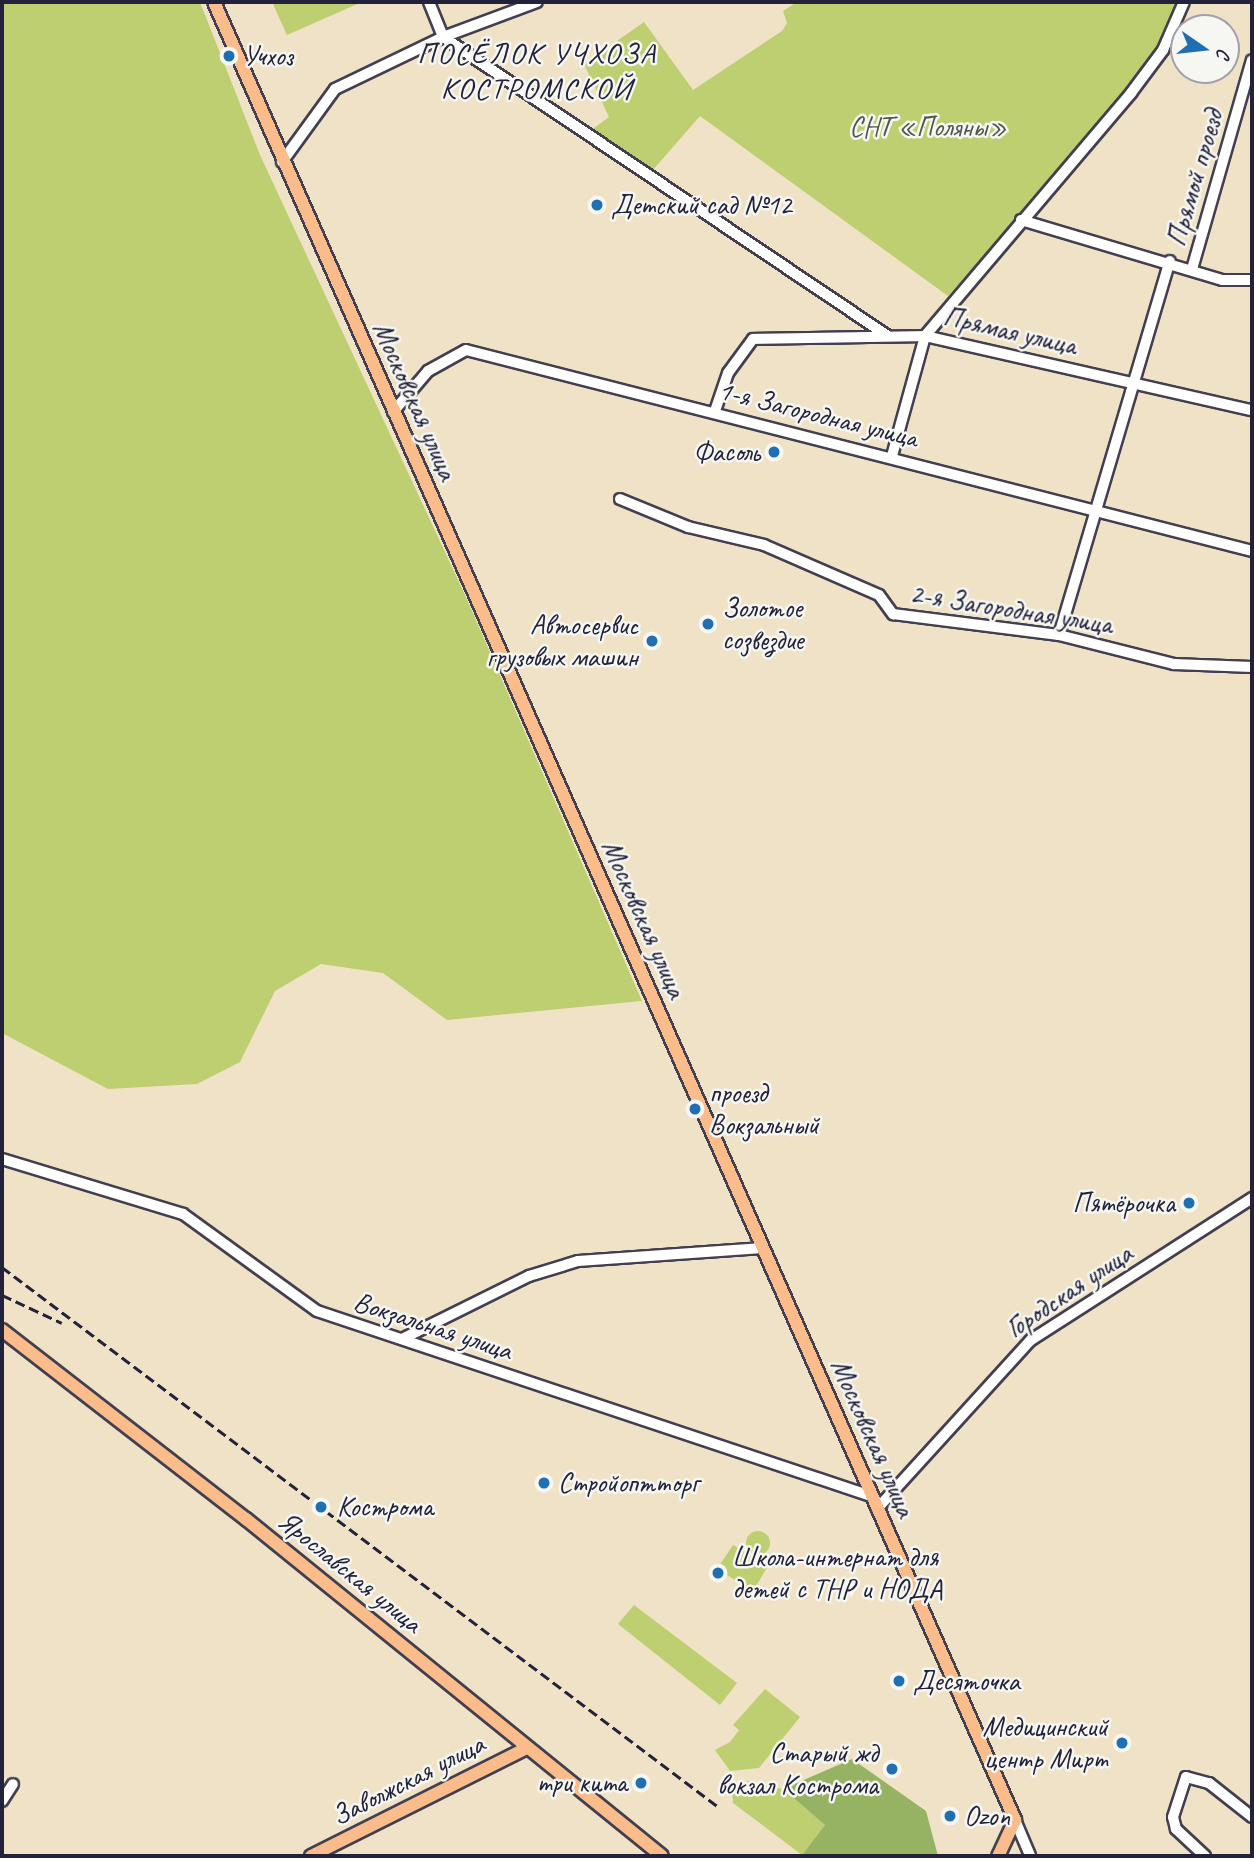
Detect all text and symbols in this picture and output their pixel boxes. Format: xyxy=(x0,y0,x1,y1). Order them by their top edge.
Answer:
north arrow xyxy=(1170,14,1240,84)
district label: ПОСЁЛОК УЧХОЗА КОСТРОМСКОЙ xyxy=(419,35,655,105)
place label: Учхоз xyxy=(243,39,292,73)
text: С xyxy=(1211,46,1236,61)
marker: Учхоз xyxy=(221,48,237,64)
street label: Прямой проезд xyxy=(1159,106,1231,250)
park label: СНТ «Поляны» xyxy=(849,110,1007,144)
place label: Детский сад №12 xyxy=(611,188,792,222)
marker: Детский сад №12 xyxy=(589,197,605,213)
street label: Прямая улица xyxy=(940,299,1080,363)
street label: Московская улица xyxy=(365,316,465,486)
street label: 1-я Загородная улица xyxy=(714,373,922,455)
place label: Фасоль xyxy=(693,435,760,469)
marker: Фасоль xyxy=(766,444,782,460)
street label: 2-я Загородная улица xyxy=(906,576,1116,642)
place label: Золотое созвездие xyxy=(722,591,803,657)
place label: Автосервис грузовых машин xyxy=(488,608,638,674)
marker: Золотое созвездие xyxy=(700,616,716,632)
marker: Автосервис грузовых машин xyxy=(644,633,660,649)
street label: Московская улица xyxy=(594,834,694,1004)
place label: проезд Вокзальный xyxy=(709,1076,819,1142)
marker: проезд Вокзальный xyxy=(687,1101,703,1117)
place label: Пятёрочка xyxy=(1072,1186,1175,1220)
marker: Пятёрочка xyxy=(1181,1195,1197,1211)
street label: Городская улица xyxy=(998,1236,1140,1346)
street label: Вокзальная улица xyxy=(349,1284,517,1368)
street label: Московская улица xyxy=(823,1353,923,1523)
place label: Стройоптторг xyxy=(558,1466,699,1500)
marker: Стройоптторг xyxy=(536,1475,552,1491)
place label: Кострома xyxy=(337,1490,433,1524)
marker: Кострома xyxy=(311,1497,331,1517)
street label: Ярославская улица xyxy=(271,1503,429,1641)
place label: Школа-интернат для детей с ТНР и НОДА xyxy=(732,1540,942,1606)
marker: Школа-интернат для детей с ТНР и НОДА xyxy=(710,1565,726,1581)
place label: Десяточка xyxy=(913,1664,1020,1698)
marker: Десяточка xyxy=(891,1673,907,1689)
place label: Медицинский центр Мирт xyxy=(983,1710,1108,1776)
street label: Заволжская улица xyxy=(325,1727,491,1833)
marker: Медицинский центр Мирт xyxy=(1114,1735,1130,1751)
place label: Старый жд вокзал Кострома xyxy=(718,1736,878,1802)
marker: Старый жд вокзал Кострома xyxy=(884,1761,900,1777)
place label: три кита xyxy=(536,1766,627,1800)
marker: три кита xyxy=(633,1775,649,1791)
place label: Ozon xyxy=(964,1799,1010,1833)
marker: Ozon xyxy=(942,1808,958,1824)

